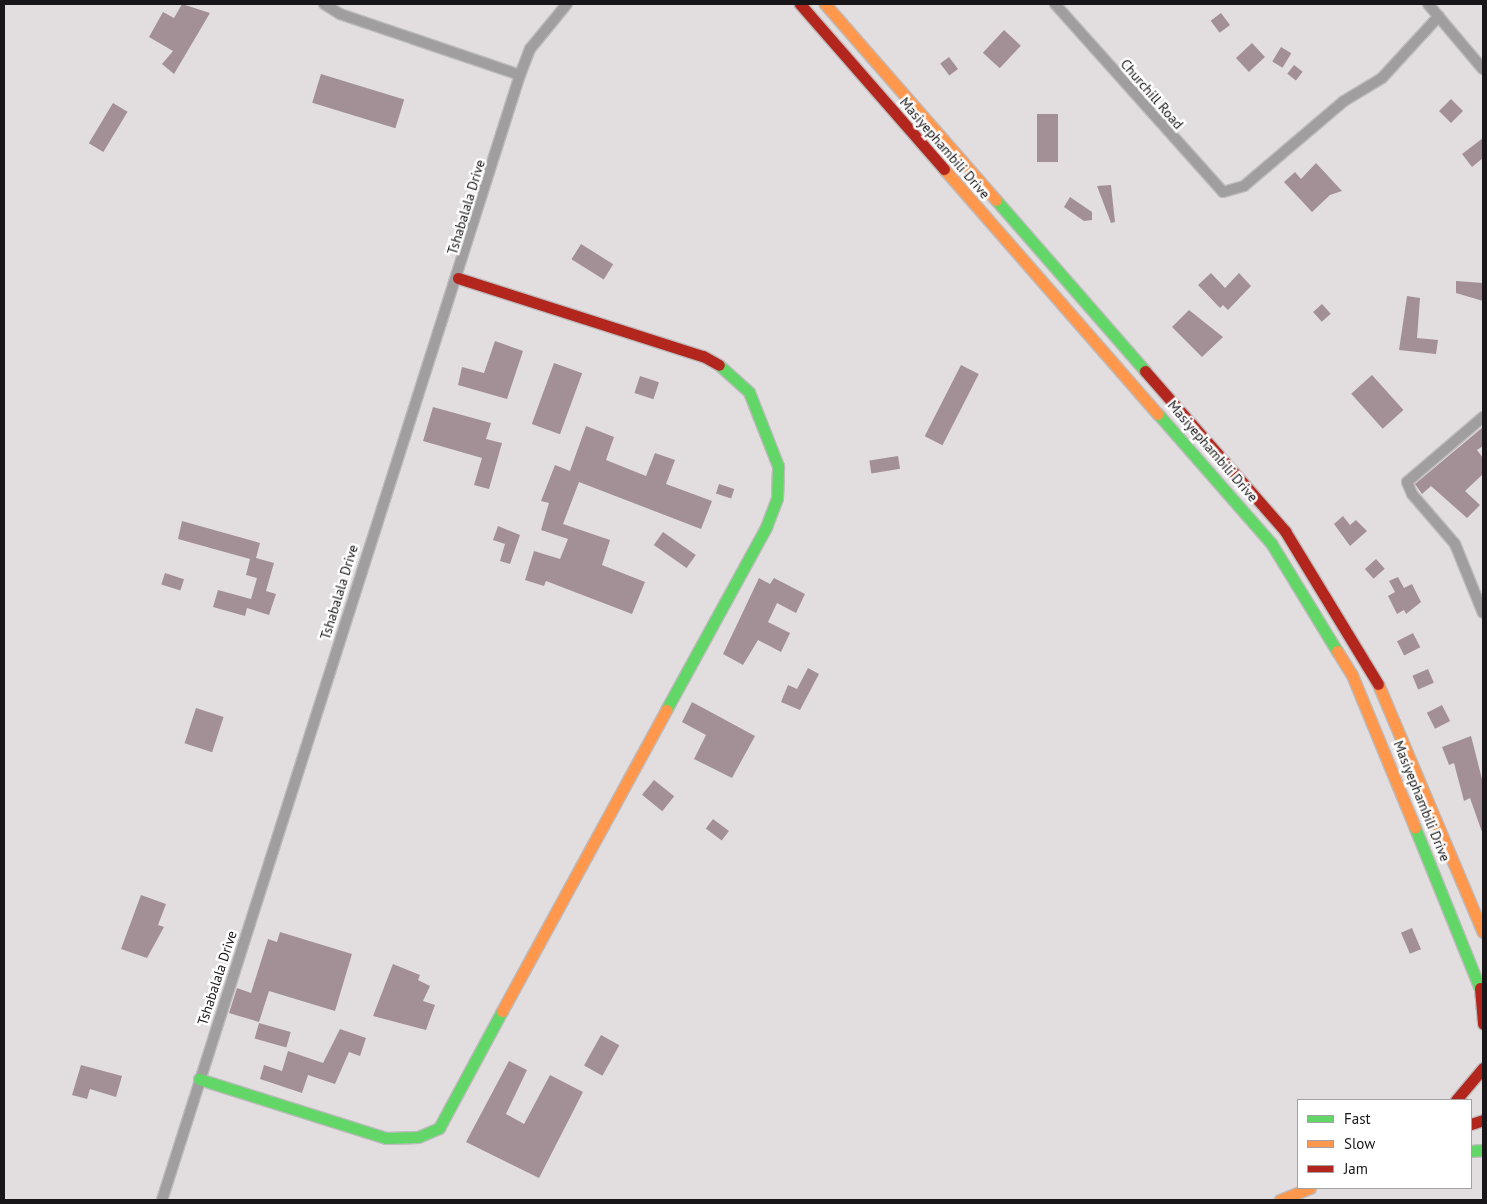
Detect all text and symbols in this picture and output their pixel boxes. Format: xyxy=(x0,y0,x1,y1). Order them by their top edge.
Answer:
street label: Churchill Road xyxy=(1117,56,1187,132)
street label: Masiyephambili Drive xyxy=(896,94,994,202)
street label: Tshabalala Drive xyxy=(444,157,488,257)
street label: Masiyephambili Drive xyxy=(1164,397,1262,505)
street label: Tshabalala Drive xyxy=(317,542,361,642)
street label: Masiyephambili Drive xyxy=(1390,738,1454,864)
street label: Tshabalala Drive xyxy=(194,929,240,1027)
legend xyxy=(1297,1099,1472,1189)
text: Fast xyxy=(1344,1109,1371,1128)
text: Slow xyxy=(1344,1134,1375,1153)
text: Jam xyxy=(1344,1159,1368,1178)

